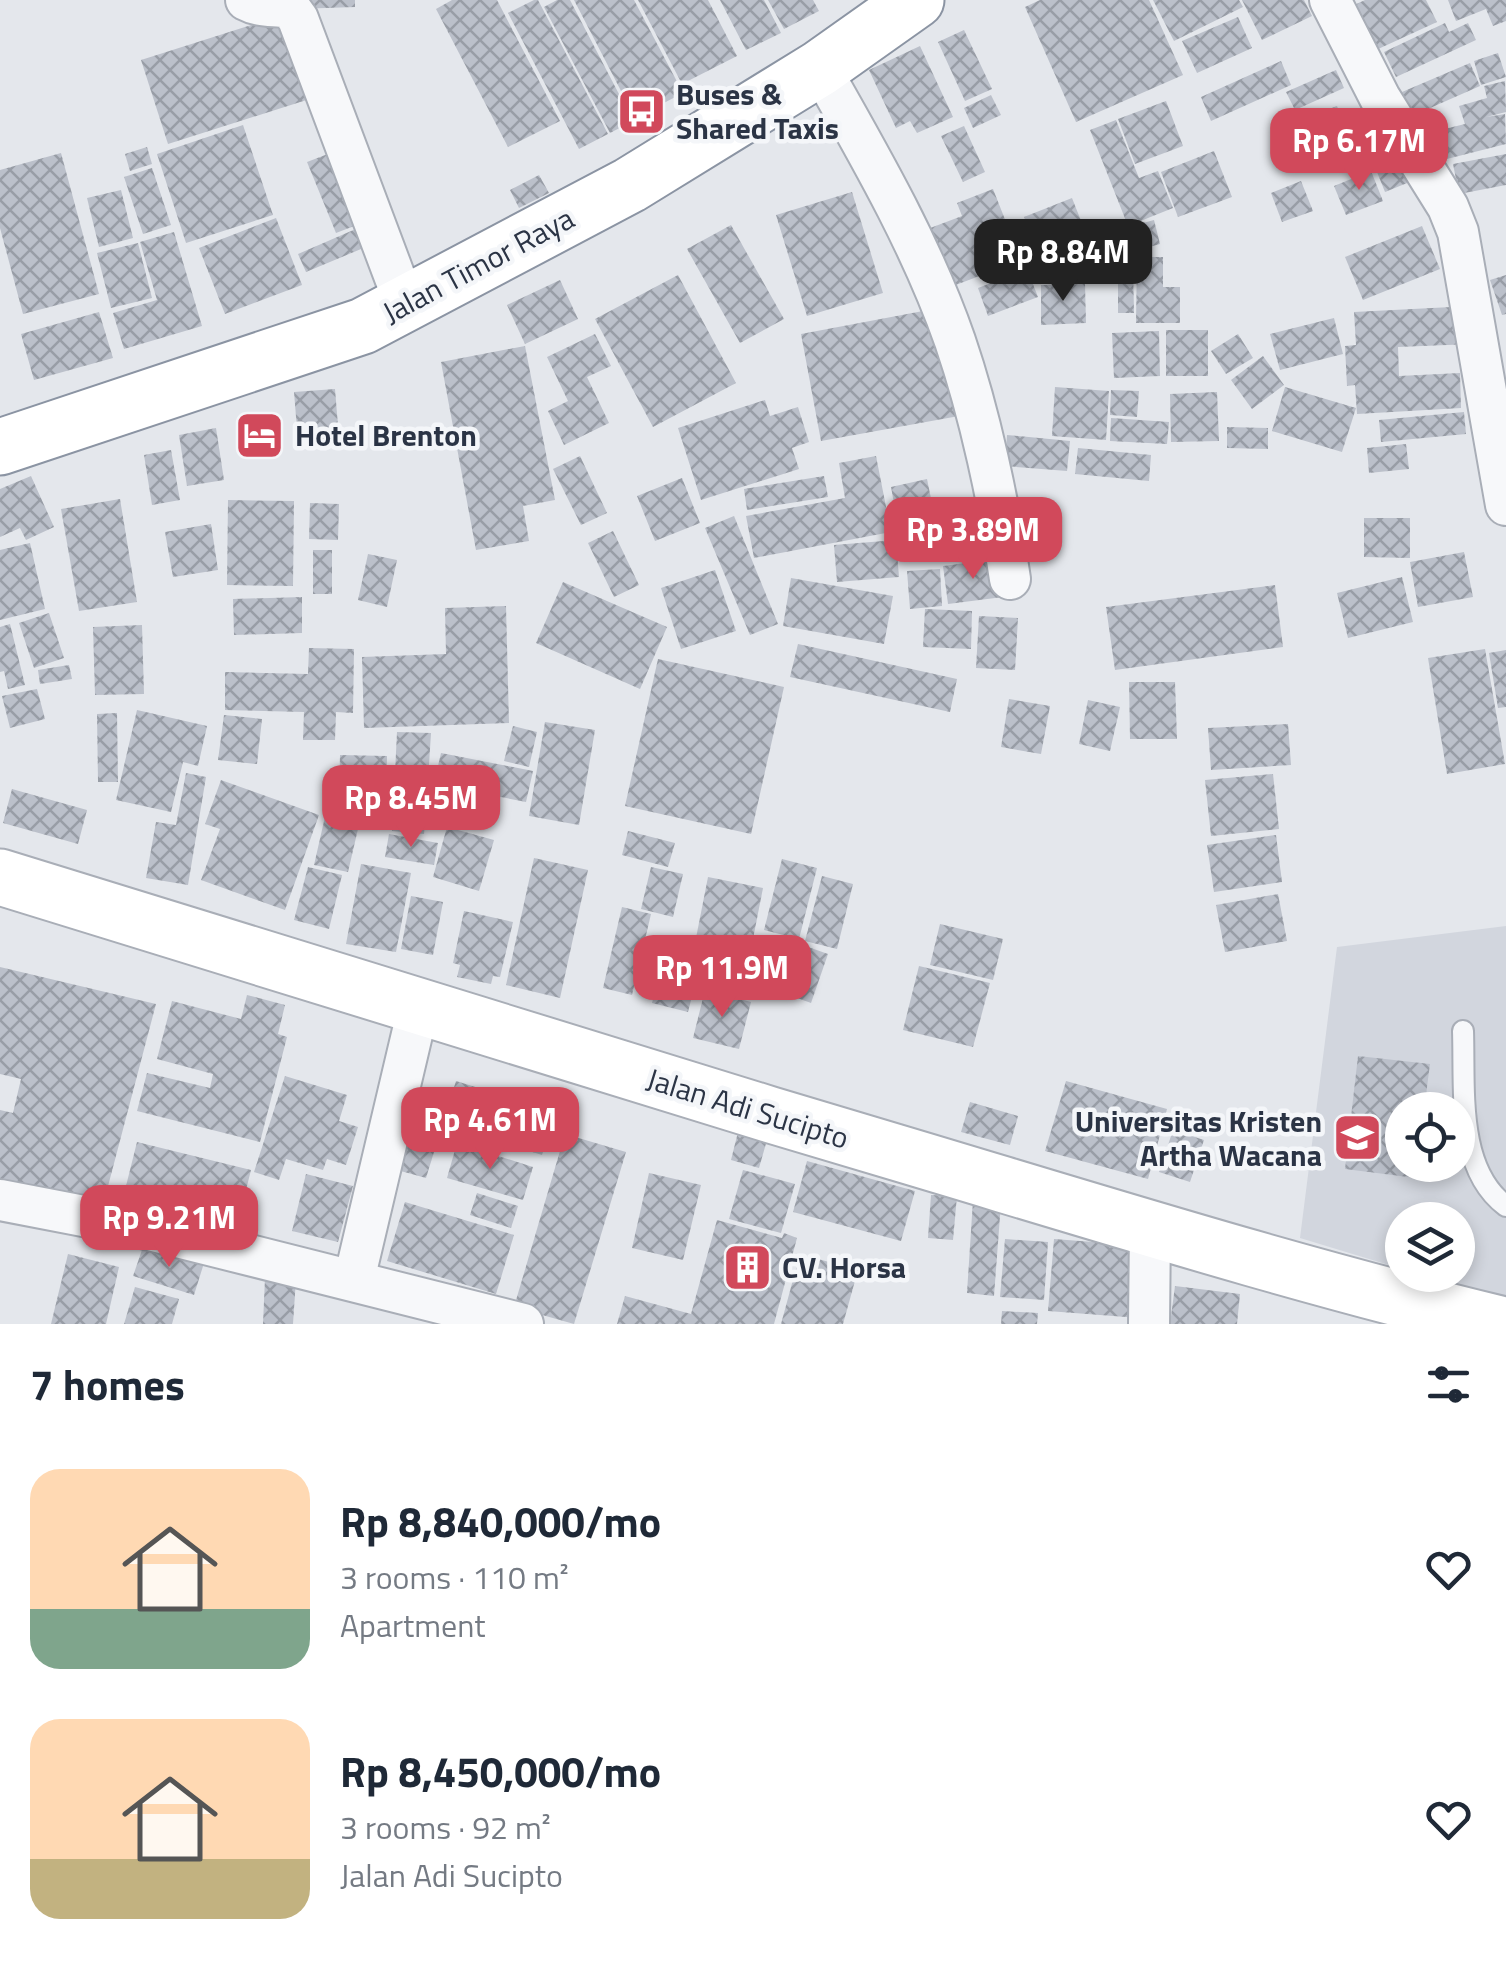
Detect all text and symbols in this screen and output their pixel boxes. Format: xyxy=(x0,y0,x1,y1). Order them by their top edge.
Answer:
place label: Buses & Shared Taxis xyxy=(676,71,839,151)
bus stop icon: Buses & Shared Taxis xyxy=(615,85,667,137)
pin: Rp 6.17M xyxy=(1256,108,1462,193)
text: Rp 6.17M xyxy=(1292,116,1426,164)
street label: Jalan Timor Raya xyxy=(374,195,582,335)
pin: Rp 8.84M xyxy=(960,219,1166,304)
text: Rp 8.84M xyxy=(996,227,1130,275)
hotel icon: Hotel Brenton xyxy=(234,409,286,461)
place label: Hotel Brenton xyxy=(295,412,477,458)
pin: Rp 3.89M xyxy=(870,497,1076,582)
text: Rp 3.89M xyxy=(906,505,1040,553)
pin: Rp 8.45M xyxy=(308,765,514,850)
text: Rp 8.45M xyxy=(344,773,478,821)
pin: Rp 11.9M xyxy=(619,935,825,1020)
text: Rp 11.9M xyxy=(655,943,789,991)
street label: Jalan Adi Sucipto xyxy=(641,1055,855,1161)
pin: Rp 4.61M xyxy=(387,1087,593,1172)
map controls xyxy=(1385,1092,1475,1292)
button: locate xyxy=(1385,1092,1475,1182)
text: Rp 4.61M xyxy=(423,1095,557,1143)
place label: Universitas Kristen Artha Wacana xyxy=(1075,1098,1322,1178)
school or university icon: Universitas Kristen Artha Wacana xyxy=(1331,1112,1383,1164)
pin: Rp 9.21M xyxy=(66,1185,272,1270)
text: Rp 9.21M xyxy=(102,1193,236,1241)
button: layers xyxy=(1385,1202,1475,1292)
building icon: CV. Horsa xyxy=(721,1241,773,1293)
place label: CV. Horsa xyxy=(782,1244,906,1290)
text: 7 homes xyxy=(30,1352,185,1416)
icon: filters xyxy=(1421,1357,1476,1412)
text: Rp 8,840,000/mo xyxy=(340,1489,661,1553)
icon: home xyxy=(110,1509,230,1629)
icon: heart xyxy=(1421,1542,1476,1597)
text: 3 rooms · 110 m² xyxy=(340,1553,569,1601)
text: Apartment xyxy=(340,1601,486,1649)
text: Rp 8,450,000/mo xyxy=(340,1739,661,1803)
icon: home xyxy=(110,1759,230,1879)
icon: heart xyxy=(1421,1792,1476,1847)
text: 3 rooms · 92 m² xyxy=(340,1803,551,1851)
text: Jalan Adi Sucipto xyxy=(340,1851,563,1899)

